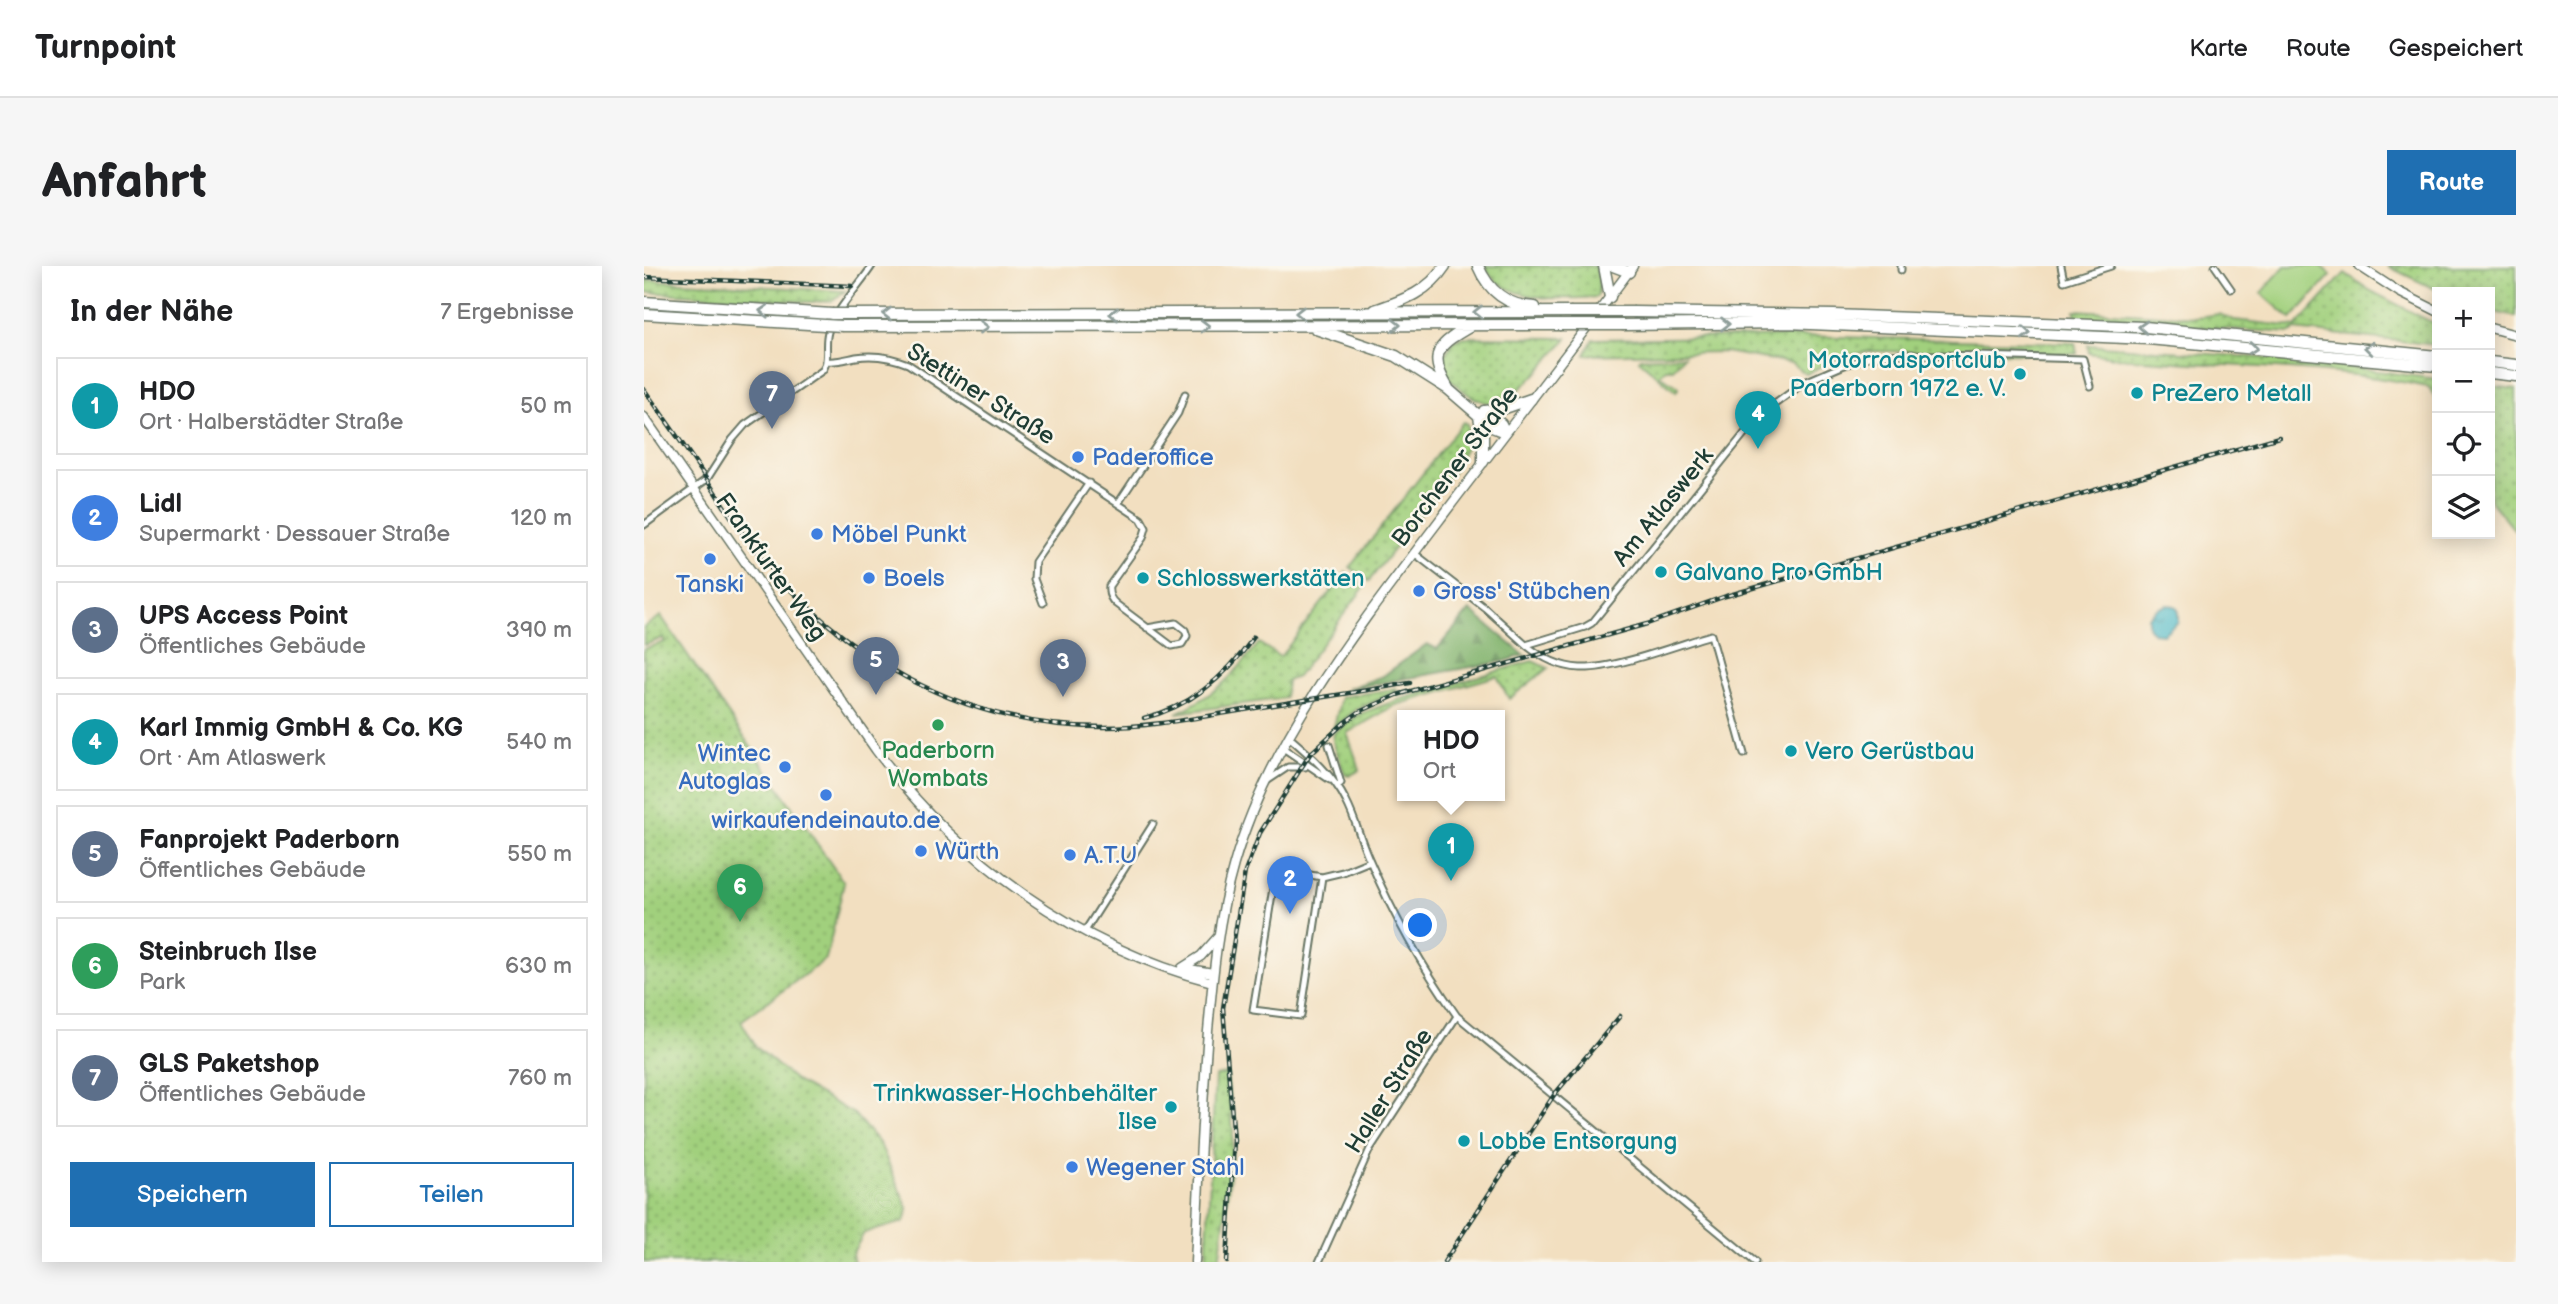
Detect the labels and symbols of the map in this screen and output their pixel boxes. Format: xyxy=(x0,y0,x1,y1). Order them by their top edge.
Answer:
one-way arrow xyxy=(758,303,769,318)
one-way arrow xyxy=(1472,304,1482,320)
one-way arrow xyxy=(1294,305,1305,321)
one-way arrow xyxy=(881,306,892,322)
one-way arrow xyxy=(1109,306,1119,322)
one-way arrow xyxy=(1720,316,1731,332)
one-way arrow xyxy=(1392,317,1402,333)
one-way arrow xyxy=(1200,318,1211,334)
one-way arrow xyxy=(980,319,990,335)
one-way arrow xyxy=(2137,320,2148,335)
one-way arrow xyxy=(2021,325,2032,340)
street label: Stettiner Straße xyxy=(901,337,1061,451)
one-way arrow xyxy=(2248,340,2259,355)
one-way arrow xyxy=(2364,341,2375,356)
place label: Motorradsportclub Paderborn 1972 e. V. xyxy=(1790,346,2006,403)
marker: Motorradsportclub Paderborn 1972 e. V. xyxy=(2012,366,2028,382)
pin: 7 xyxy=(749,371,795,429)
place label: PreZero Metall xyxy=(2151,379,2312,408)
street label: Borchener Straße xyxy=(1386,382,1524,552)
marker: PreZero Metall xyxy=(2129,385,2145,401)
pin: 4 xyxy=(1735,391,1781,449)
street label: Am Atlaswerk xyxy=(1606,442,1720,572)
place label: Paderoffice xyxy=(1092,443,1214,472)
marker: Paderoffice xyxy=(1070,449,1086,465)
street label: Frankfurter Weg xyxy=(709,487,833,647)
place label: Möbel Punkt xyxy=(831,520,967,549)
marker: Möbel Punkt xyxy=(809,526,825,542)
marker: Tanski xyxy=(702,551,718,567)
place label: Galvano Pro GmbH xyxy=(1675,558,1883,587)
place label: Boels xyxy=(883,564,945,593)
place label: Schlosswerkstätten xyxy=(1157,564,1365,593)
marker: Galvano Pro GmbH xyxy=(1653,564,1669,580)
place label: Tanski xyxy=(676,570,744,599)
marker: Boels xyxy=(861,570,877,586)
marker: Schlosswerkstätten xyxy=(1135,570,1151,586)
place label: Gross' Stübchen xyxy=(1433,577,1611,606)
marker: Gross' Stübchen xyxy=(1411,583,1427,599)
pin: 5 xyxy=(853,637,899,695)
pin: 3 xyxy=(1040,639,1086,697)
marker: Paderborn Wombats xyxy=(930,717,946,733)
place label: Paderborn Wombats xyxy=(881,736,995,793)
place label: Vero Gerüstbau xyxy=(1805,737,1975,766)
place label: Wintec Autoglas xyxy=(678,739,771,796)
marker: Vero Gerüstbau xyxy=(1783,743,1799,759)
marker: Wintec Autoglas xyxy=(777,759,793,775)
marker: wirkaufendeinauto.de xyxy=(818,787,834,803)
place label: wirkaufendeinauto.de xyxy=(711,806,941,835)
pin: 1 xyxy=(1428,823,1474,881)
place label: Würth xyxy=(935,837,999,866)
place label: A.T.U xyxy=(1084,841,1137,870)
marker: Würth xyxy=(913,843,929,859)
marker: A.T.U xyxy=(1062,847,1078,863)
pin: 2 xyxy=(1267,856,1313,914)
pin: 6 xyxy=(717,864,763,922)
your location xyxy=(1403,908,1437,942)
street label: Haller Straße xyxy=(1339,1023,1439,1159)
place label: Trinkwasser-Hochbehälter Ilse xyxy=(873,1079,1157,1136)
marker: Trinkwasser-Hochbehälter Ilse xyxy=(1163,1099,1179,1115)
place label: Lobbe Entsorgung xyxy=(1478,1127,1677,1156)
marker: Lobbe Entsorgung xyxy=(1456,1133,1472,1149)
place label: Wegener Stahl xyxy=(1086,1153,1245,1182)
marker: Wegener Stahl xyxy=(1064,1159,1080,1175)

